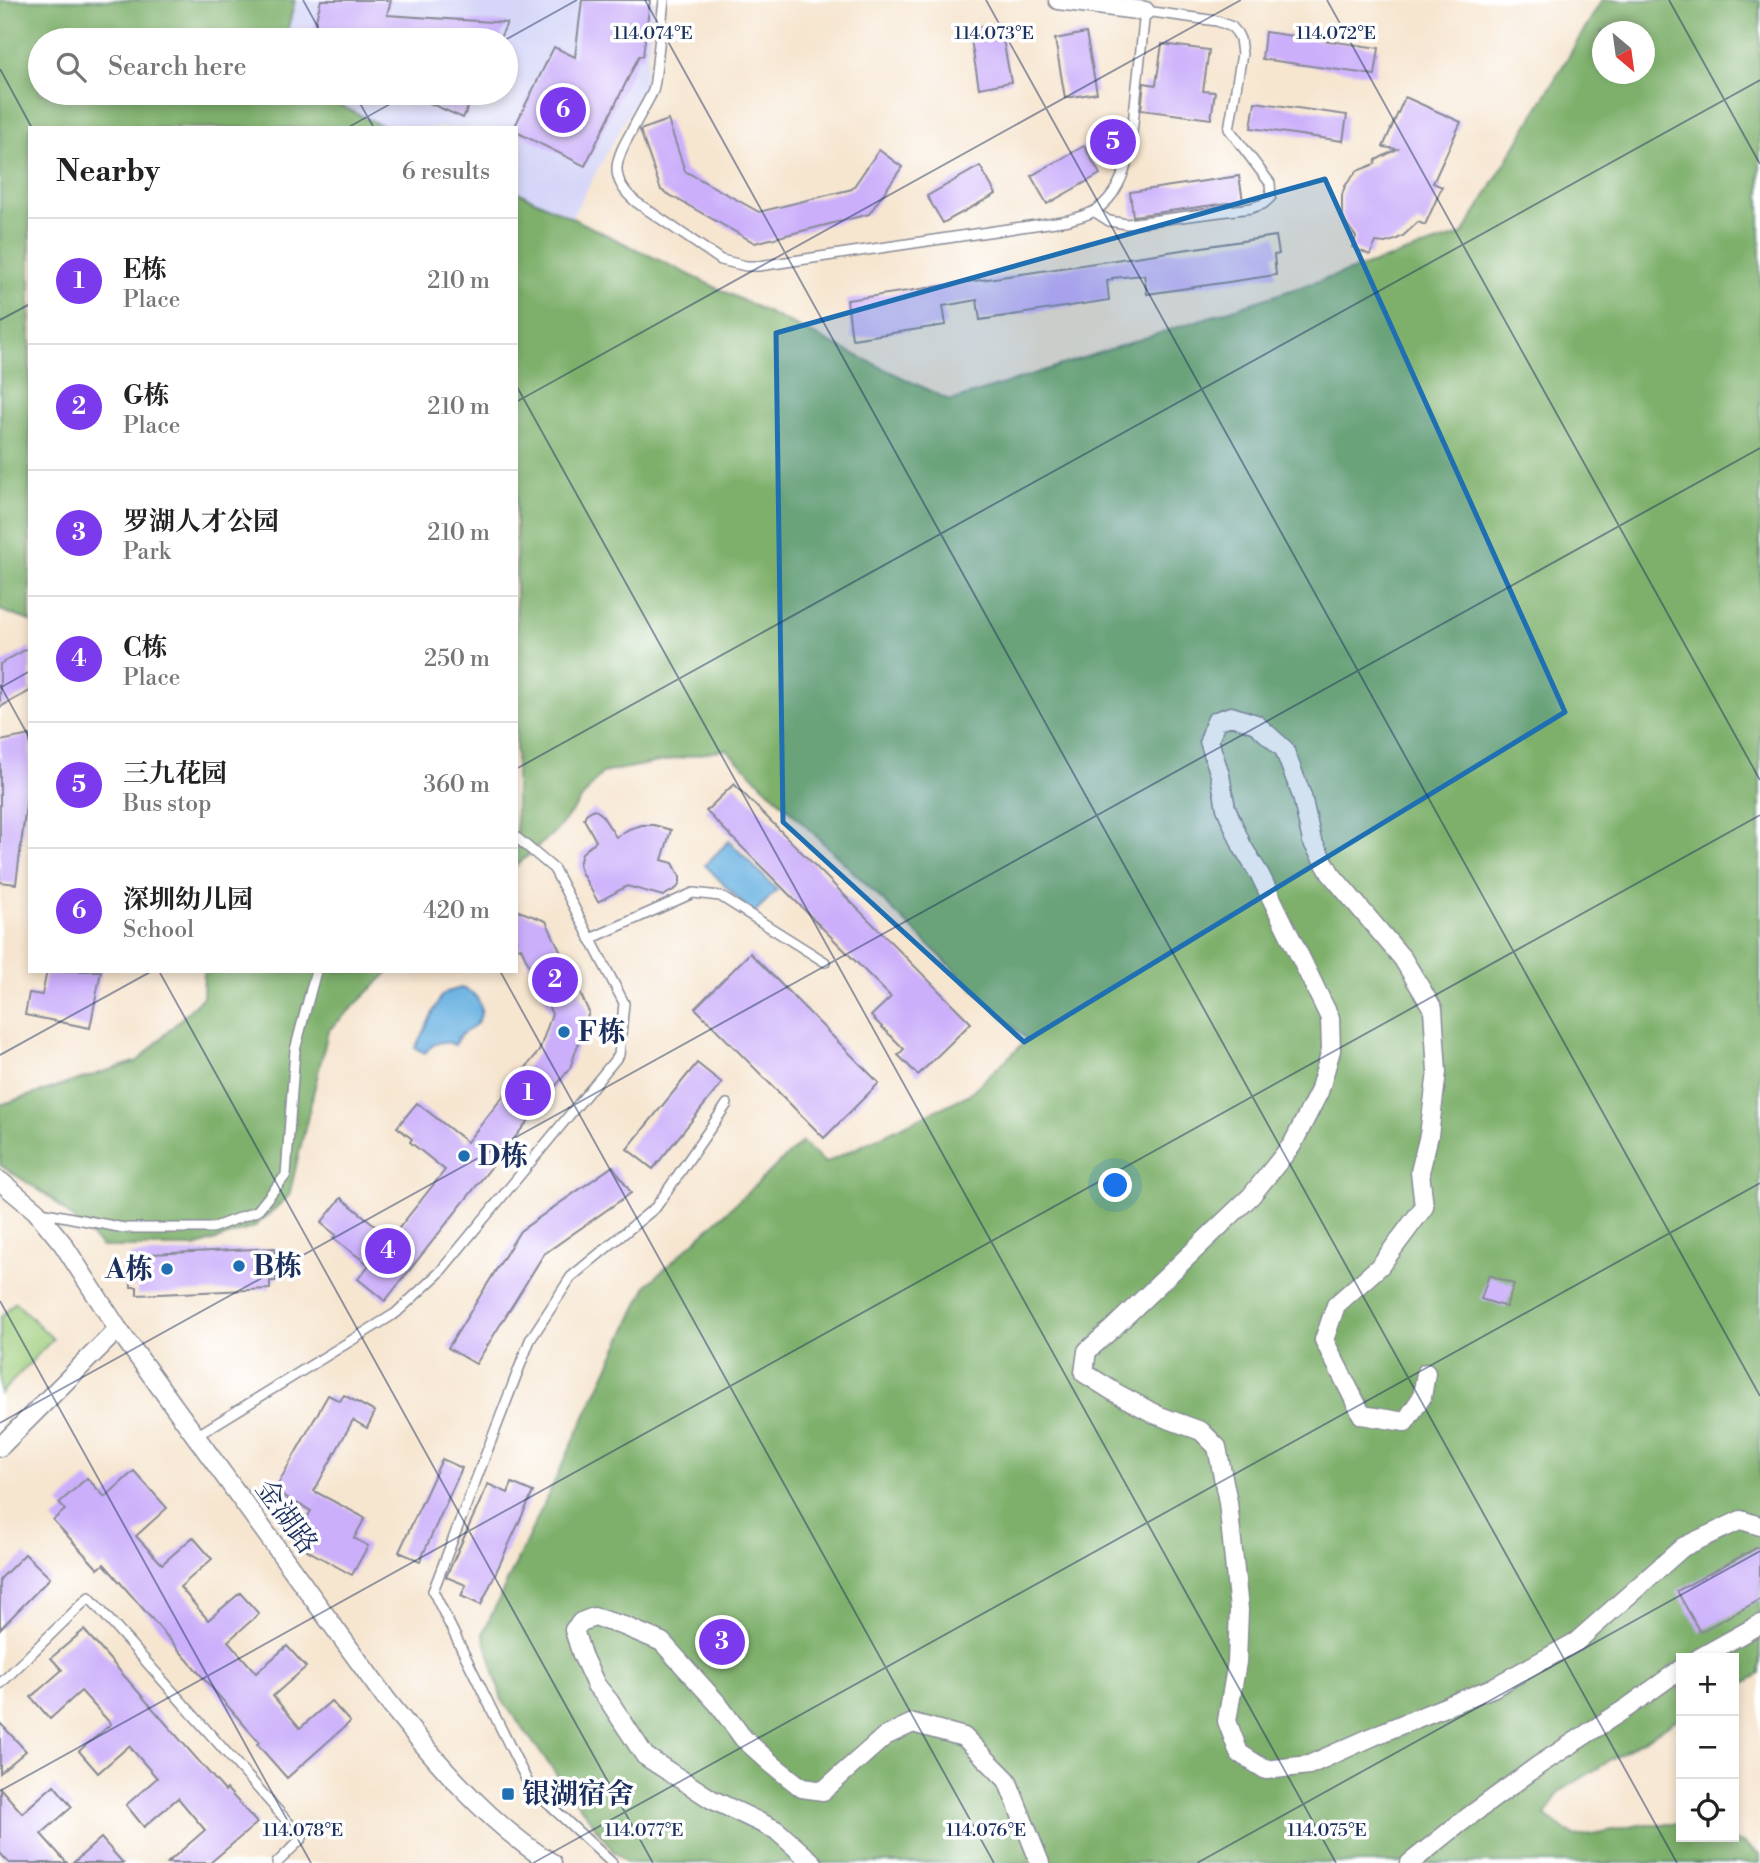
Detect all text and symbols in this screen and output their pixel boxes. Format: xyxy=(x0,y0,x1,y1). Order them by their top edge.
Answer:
north arrow xyxy=(1592,21,1655,84)
text: 114.074°E xyxy=(613,22,693,45)
text: 114.073°E xyxy=(954,22,1034,45)
text: 114.072°E xyxy=(1296,22,1376,45)
search box xyxy=(28,28,518,105)
icon: search xyxy=(52,48,90,86)
text: Search here xyxy=(108,51,247,83)
pin: 6 xyxy=(540,84,586,136)
pin: 5 xyxy=(1090,116,1136,168)
text: Nearby xyxy=(56,153,160,191)
text: 6 results xyxy=(402,158,490,186)
text: E栋 xyxy=(123,254,167,286)
text: 1 xyxy=(73,267,85,295)
text: 210 m xyxy=(427,267,490,295)
text: Place xyxy=(123,286,180,314)
text: G栋 xyxy=(123,380,170,412)
text: 2 xyxy=(72,393,86,421)
text: 210 m xyxy=(427,393,490,421)
text: Place xyxy=(123,412,180,440)
text: 罗湖人才公园 xyxy=(123,506,279,538)
text: 3 xyxy=(72,519,86,547)
text: 210 m xyxy=(427,519,490,547)
text: Park xyxy=(123,538,171,566)
text: C栋 xyxy=(123,632,168,664)
text: 4 xyxy=(71,645,87,673)
text: 250 m xyxy=(424,645,490,673)
text: Place xyxy=(123,664,180,692)
text: 三九花园 xyxy=(123,758,227,790)
text: 5 xyxy=(72,771,86,799)
text: 360 m xyxy=(423,771,490,799)
text: Bus stop xyxy=(123,790,211,818)
text: 深圳幼儿园 xyxy=(123,884,253,916)
text: 6 xyxy=(72,897,86,925)
text: 420 m xyxy=(423,897,490,925)
text: School xyxy=(123,916,194,944)
pin: 2 xyxy=(532,954,578,1006)
place label: F栋 xyxy=(578,1015,626,1050)
marker: F栋 xyxy=(556,1024,572,1040)
pin: 1 xyxy=(505,1067,551,1119)
place label: D栋 xyxy=(478,1139,528,1174)
marker: D栋 xyxy=(456,1148,472,1164)
your location xyxy=(1098,1168,1132,1202)
pin: 4 xyxy=(365,1225,411,1277)
place label: B栋 xyxy=(253,1249,302,1284)
place label: A栋 xyxy=(104,1252,153,1287)
marker: B栋 xyxy=(231,1258,247,1274)
marker: A栋 xyxy=(159,1261,175,1277)
street label: 金湖路 xyxy=(247,1473,325,1561)
pin: 3 xyxy=(699,1616,745,1668)
map controls xyxy=(1676,1653,1739,1842)
button: + xyxy=(1676,1653,1739,1716)
button: − xyxy=(1676,1716,1739,1779)
place label: 银湖宿舍 xyxy=(522,1777,634,1812)
button: locate xyxy=(1676,1779,1739,1842)
marker: 银湖宿舍 xyxy=(500,1786,516,1802)
text: 114.078°E xyxy=(263,1819,343,1842)
text: 114.077°E xyxy=(605,1819,683,1842)
text: 114.076°E xyxy=(946,1819,1026,1842)
text: 114.075°E xyxy=(1287,1819,1367,1842)

